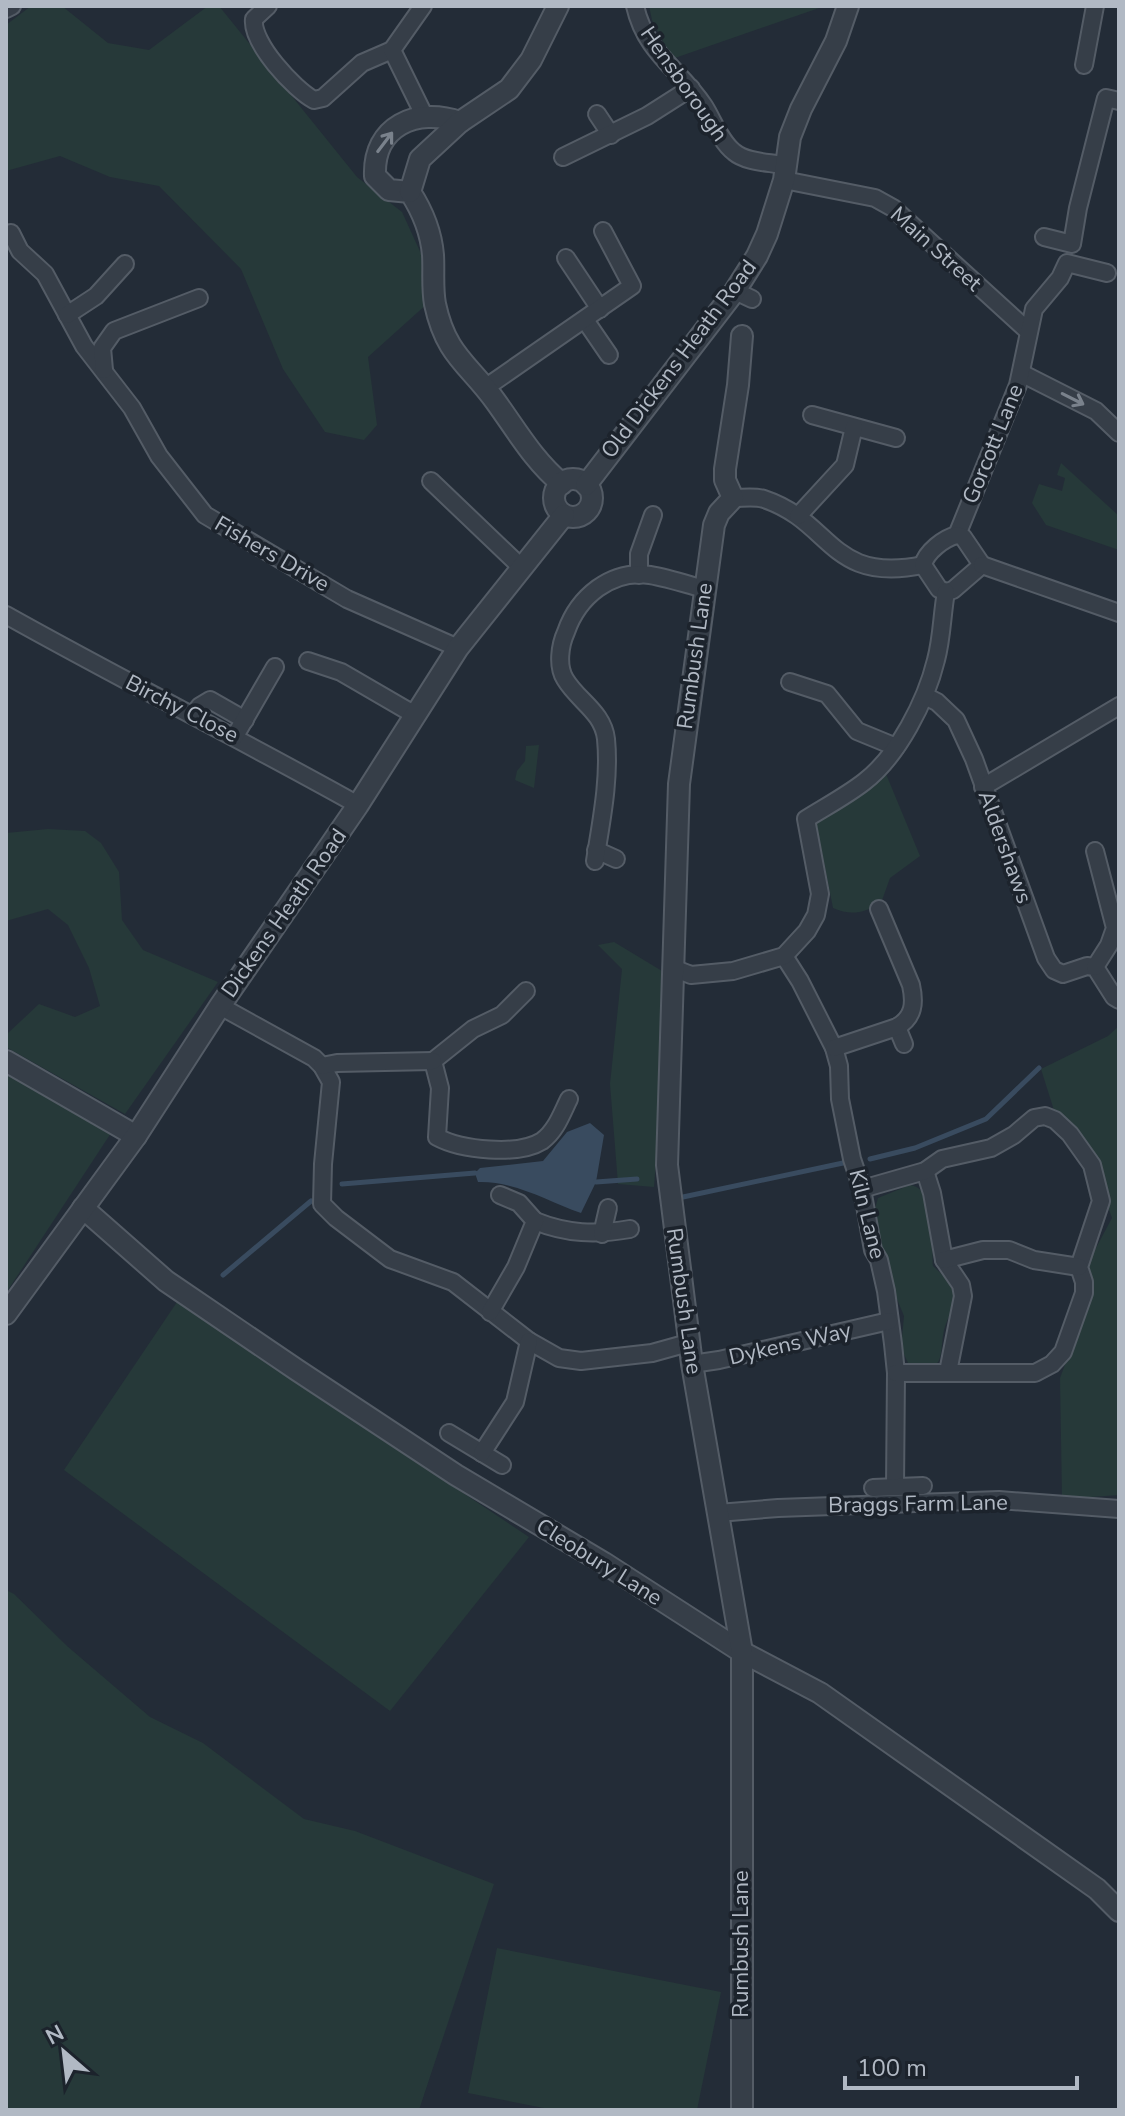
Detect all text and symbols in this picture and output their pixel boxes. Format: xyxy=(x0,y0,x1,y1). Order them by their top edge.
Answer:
street label: Hensborough xyxy=(633,20,735,148)
one-way arrow xyxy=(377,132,394,153)
street label: Main Street xyxy=(884,200,989,298)
street label: Old Dickens Heath Road xyxy=(594,253,764,465)
street label: Gorcott Lane xyxy=(955,380,1031,508)
one-way arrow xyxy=(1060,392,1084,407)
street label: Fishers Drive xyxy=(209,509,335,599)
street label: Rumbush Lane xyxy=(670,581,720,731)
street label: Birchy Close xyxy=(120,668,244,750)
street label: Aldershaws xyxy=(971,786,1039,908)
street label: Dickens Heath Road xyxy=(214,823,354,1003)
street label: Kiln Lane xyxy=(841,1166,893,1262)
street label: Rumbush Lane xyxy=(659,1226,709,1376)
street label: Dykens Way xyxy=(726,1315,855,1373)
street label: Braggs Farm Lane xyxy=(828,1487,1008,1521)
street label: Cleobury Lane xyxy=(530,1511,668,1613)
street label: Rumbush Lane xyxy=(726,1870,756,2018)
north arrow xyxy=(24,2012,104,2092)
text: N xyxy=(41,2018,69,2052)
scale bar xyxy=(845,2040,1077,2090)
text: 100 m xyxy=(857,2052,927,2084)

